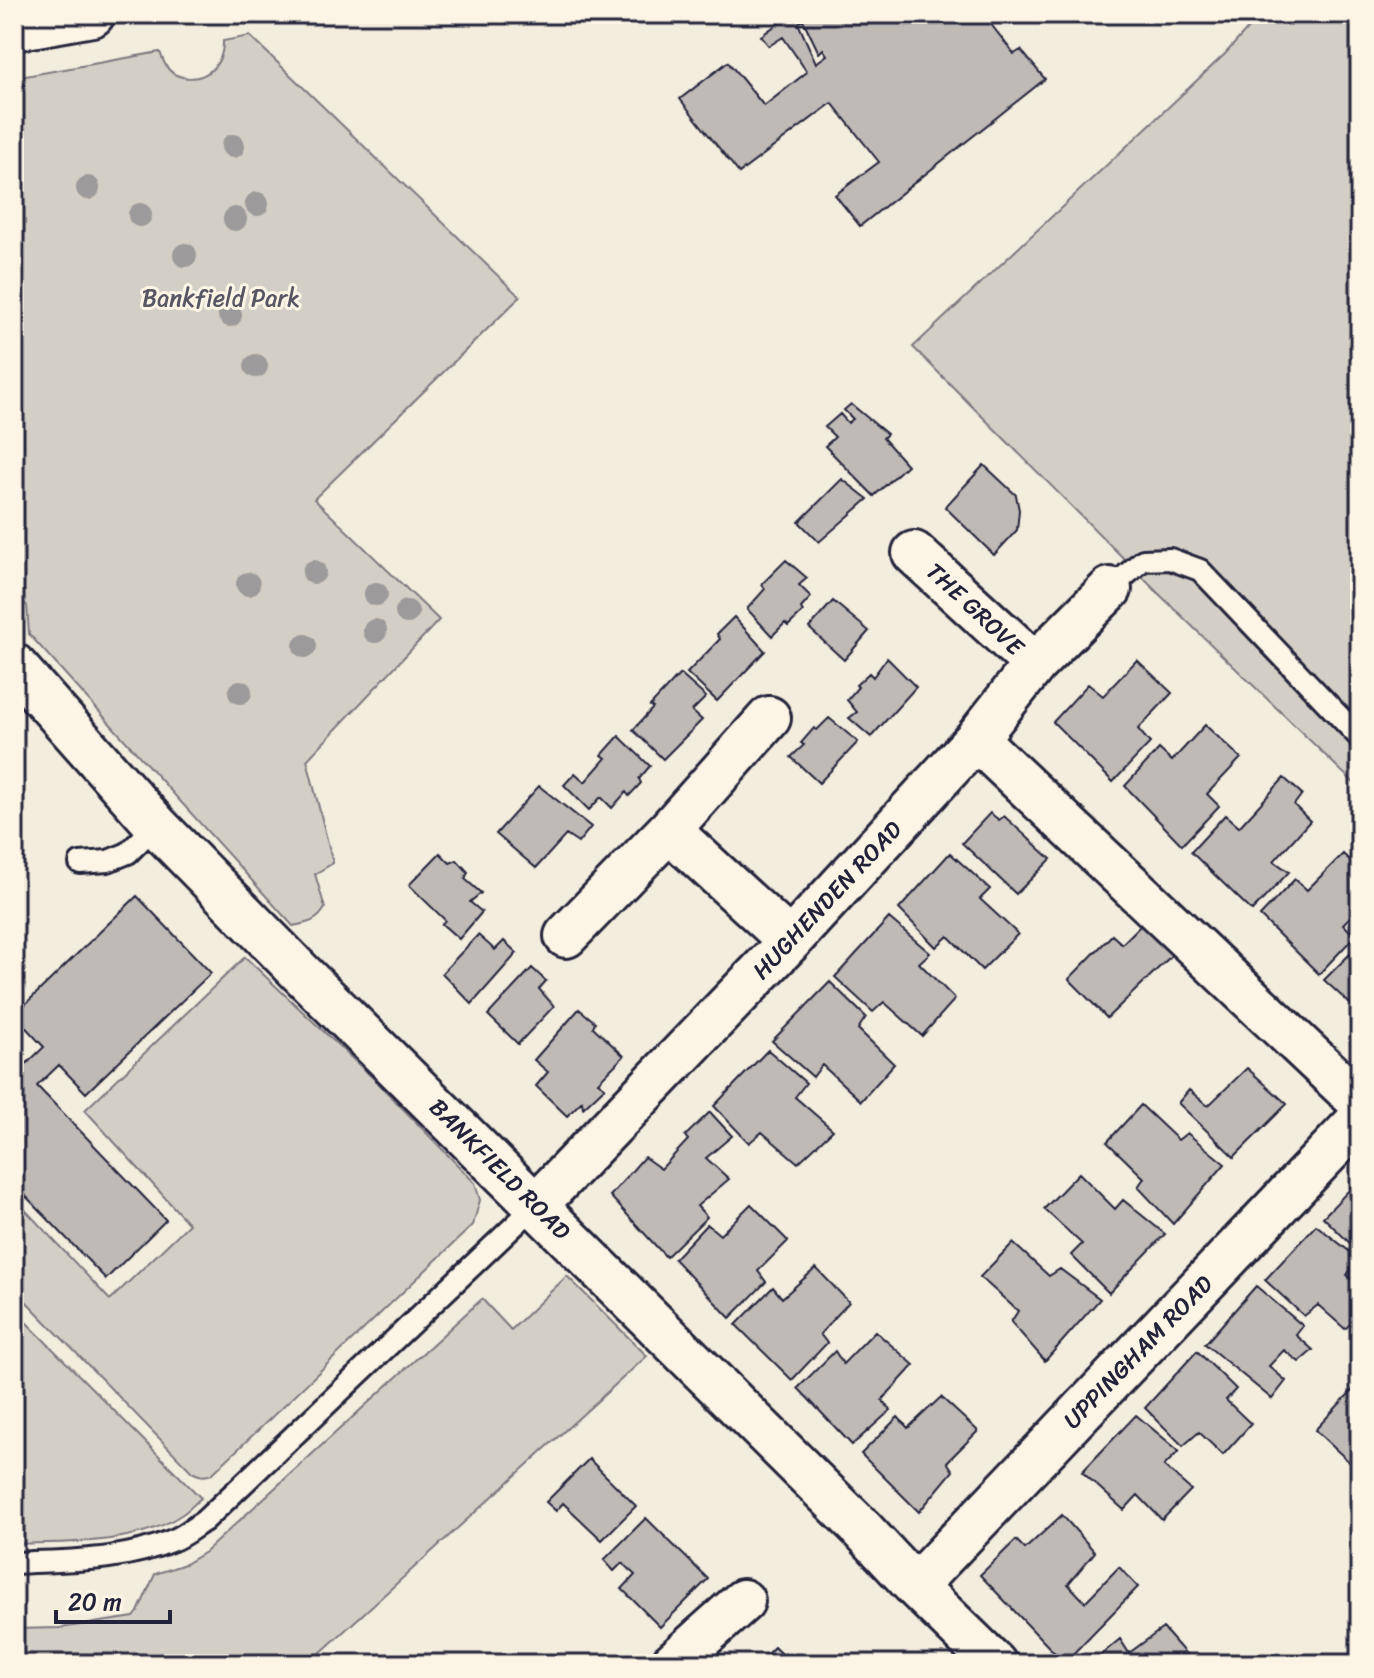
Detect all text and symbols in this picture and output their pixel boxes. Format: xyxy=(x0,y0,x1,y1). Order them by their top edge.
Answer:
park label: Bankfield Park xyxy=(142,277,300,319)
street label: THE GROVE xyxy=(916,552,1035,667)
street label: HUGHENDEN ROAD xyxy=(742,810,913,990)
street label: BANKFIELD ROAD xyxy=(419,1088,582,1251)
street label: UPPINGHAM ROAD xyxy=(1053,1264,1224,1439)
scale bar xyxy=(56,1574,170,1624)
text: 20 m xyxy=(68,1581,122,1623)

